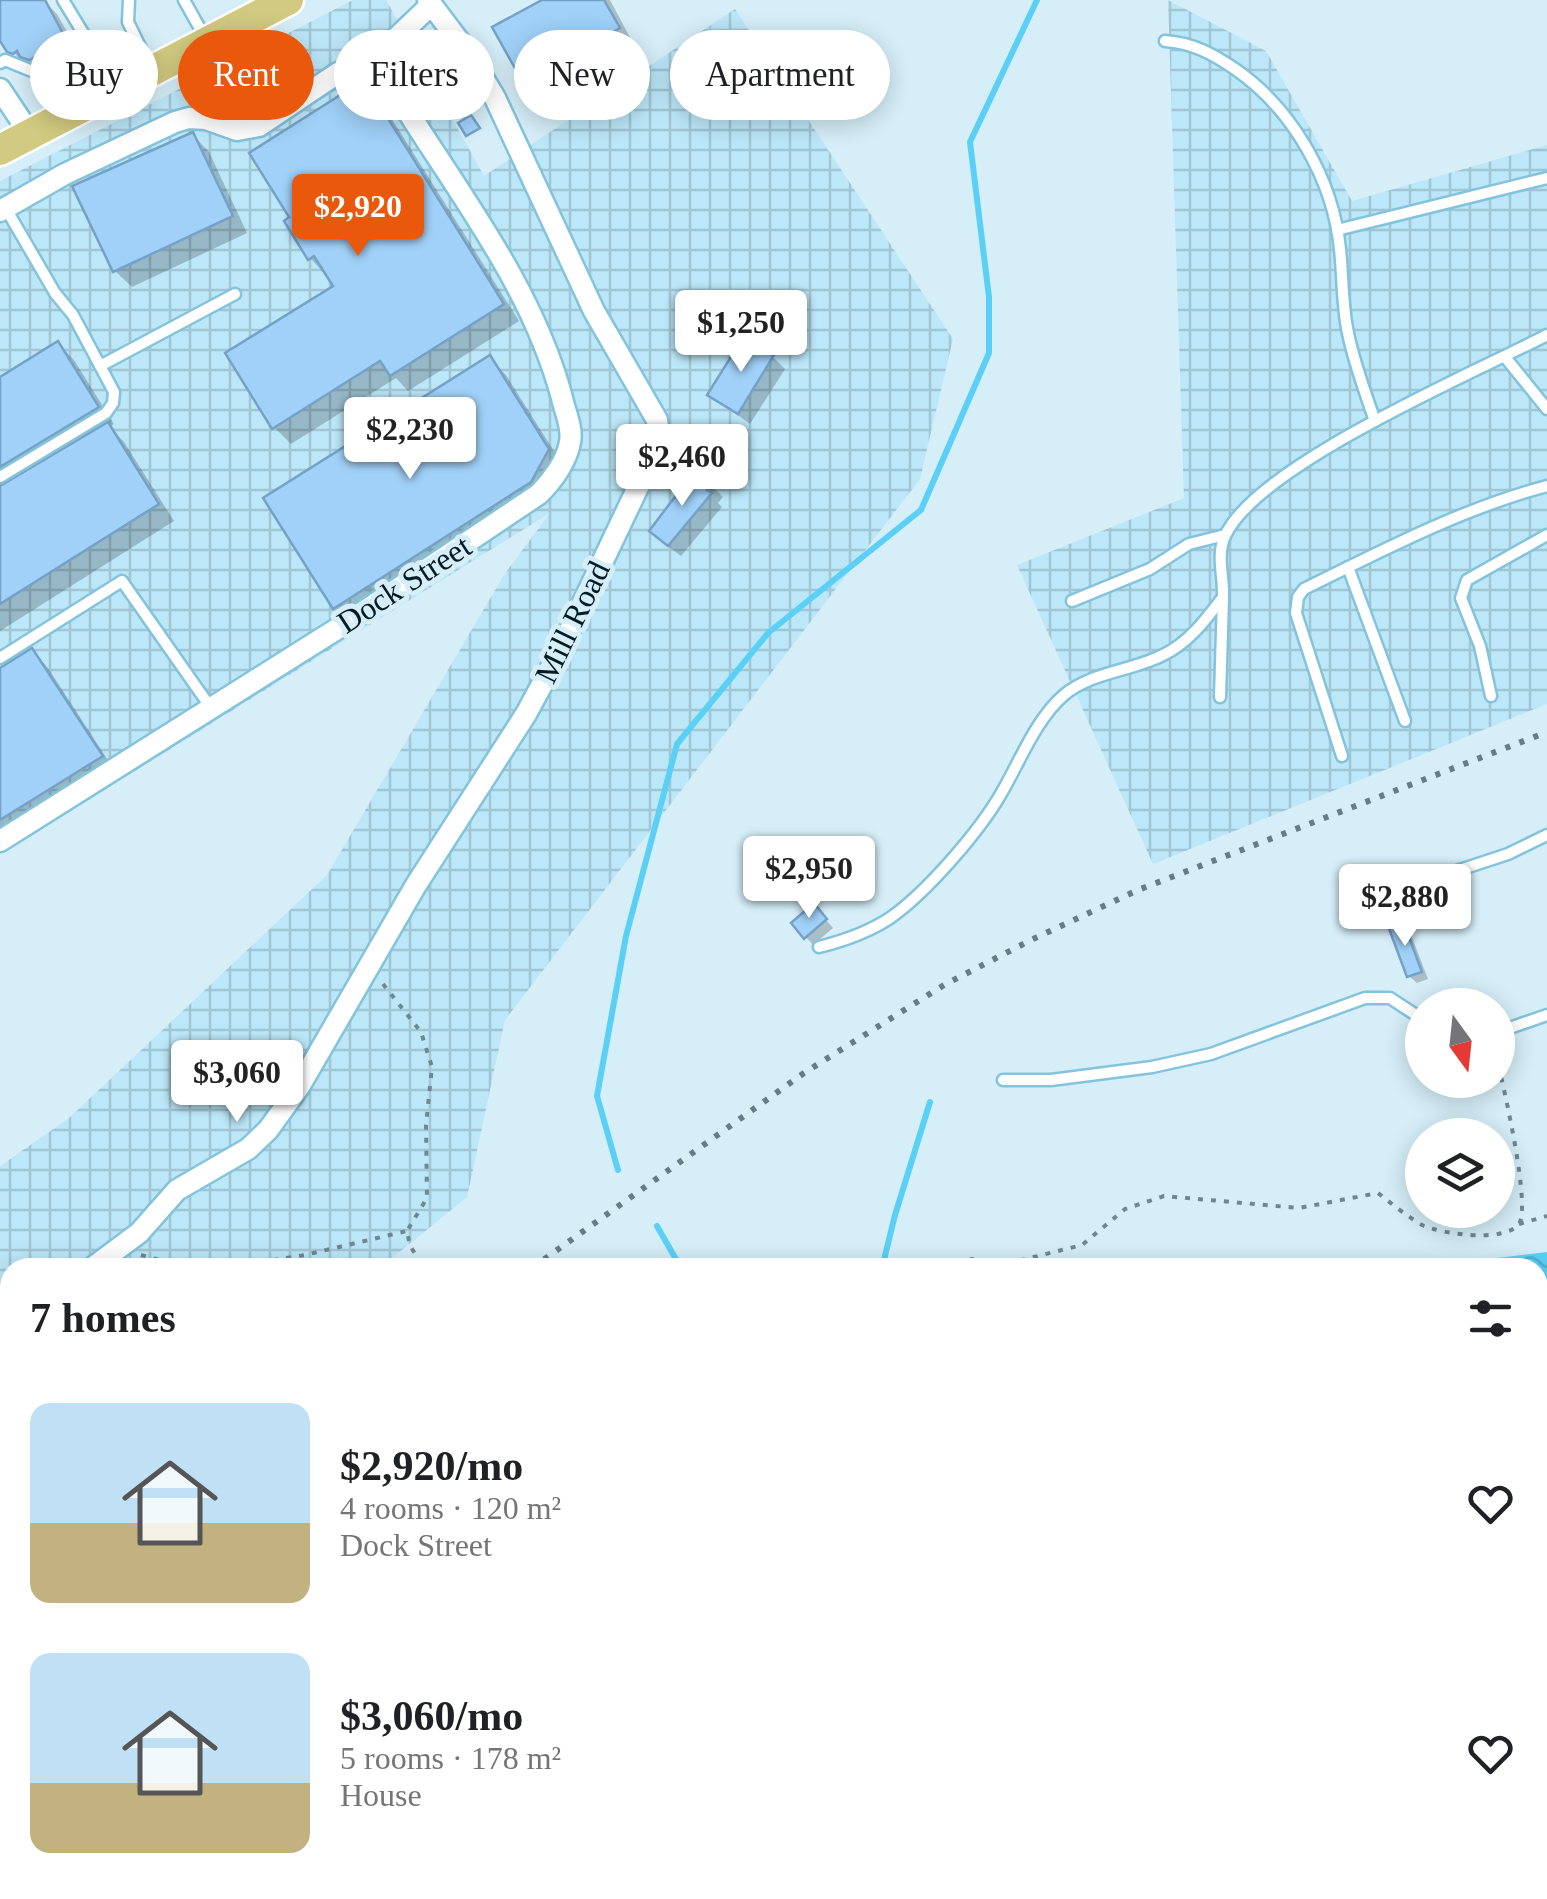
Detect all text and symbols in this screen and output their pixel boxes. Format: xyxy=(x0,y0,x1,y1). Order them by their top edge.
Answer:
chip: Buy xyxy=(30,30,158,120)
chip: Rent xyxy=(178,30,314,120)
chip: Filters xyxy=(334,30,494,120)
chip: New xyxy=(514,30,650,120)
chip: Apartment xyxy=(670,30,890,120)
pin: $2,920 xyxy=(277,174,439,259)
text: $2,920 xyxy=(314,188,402,224)
pin: $1,250 xyxy=(660,290,822,375)
text: $1,250 xyxy=(697,304,785,340)
pin: $2,230 xyxy=(329,397,491,482)
text: $2,230 xyxy=(366,411,454,447)
pin: $2,460 xyxy=(601,424,763,509)
text: $2,460 xyxy=(638,438,726,474)
street label: Dock Street xyxy=(330,527,478,640)
street label: Mill Road xyxy=(527,555,617,689)
pin: $2,950 xyxy=(728,836,890,921)
text: $2,950 xyxy=(765,850,853,886)
pin: $2,880 xyxy=(1324,864,1486,949)
text: $2,880 xyxy=(1361,878,1449,914)
north arrow xyxy=(1405,988,1515,1098)
map controls xyxy=(1405,988,1515,1228)
pin: $3,060 xyxy=(156,1040,318,1125)
text: $3,060 xyxy=(193,1054,281,1090)
button: layers xyxy=(1405,1118,1515,1228)
icon: filters xyxy=(1463,1291,1518,1346)
text: 7 homes xyxy=(30,1295,176,1341)
icon: home xyxy=(110,1443,230,1563)
text: $2,920/mo xyxy=(340,1443,523,1489)
icon: heart xyxy=(1463,1476,1518,1531)
text: 4 rooms · 120 m² xyxy=(340,1490,561,1526)
text: Dock Street xyxy=(340,1527,492,1563)
icon: home xyxy=(110,1693,230,1813)
text: $3,060/mo xyxy=(340,1693,523,1739)
icon: heart xyxy=(1463,1726,1518,1781)
text: 5 rooms · 178 m² xyxy=(340,1740,561,1776)
text: House xyxy=(340,1777,422,1813)

